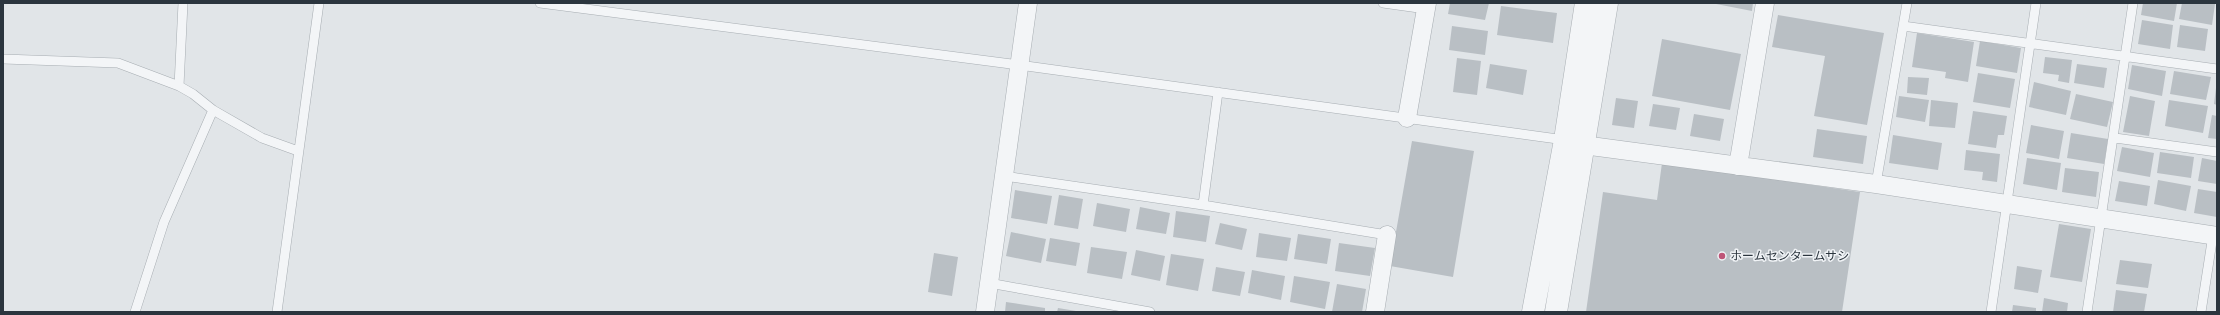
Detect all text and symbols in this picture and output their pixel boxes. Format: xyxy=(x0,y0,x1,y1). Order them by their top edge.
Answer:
place label: ホームセンタームサシ xyxy=(1730,248,1849,264)
marker: ホームセンタームサシ xyxy=(1717,251,1727,261)

